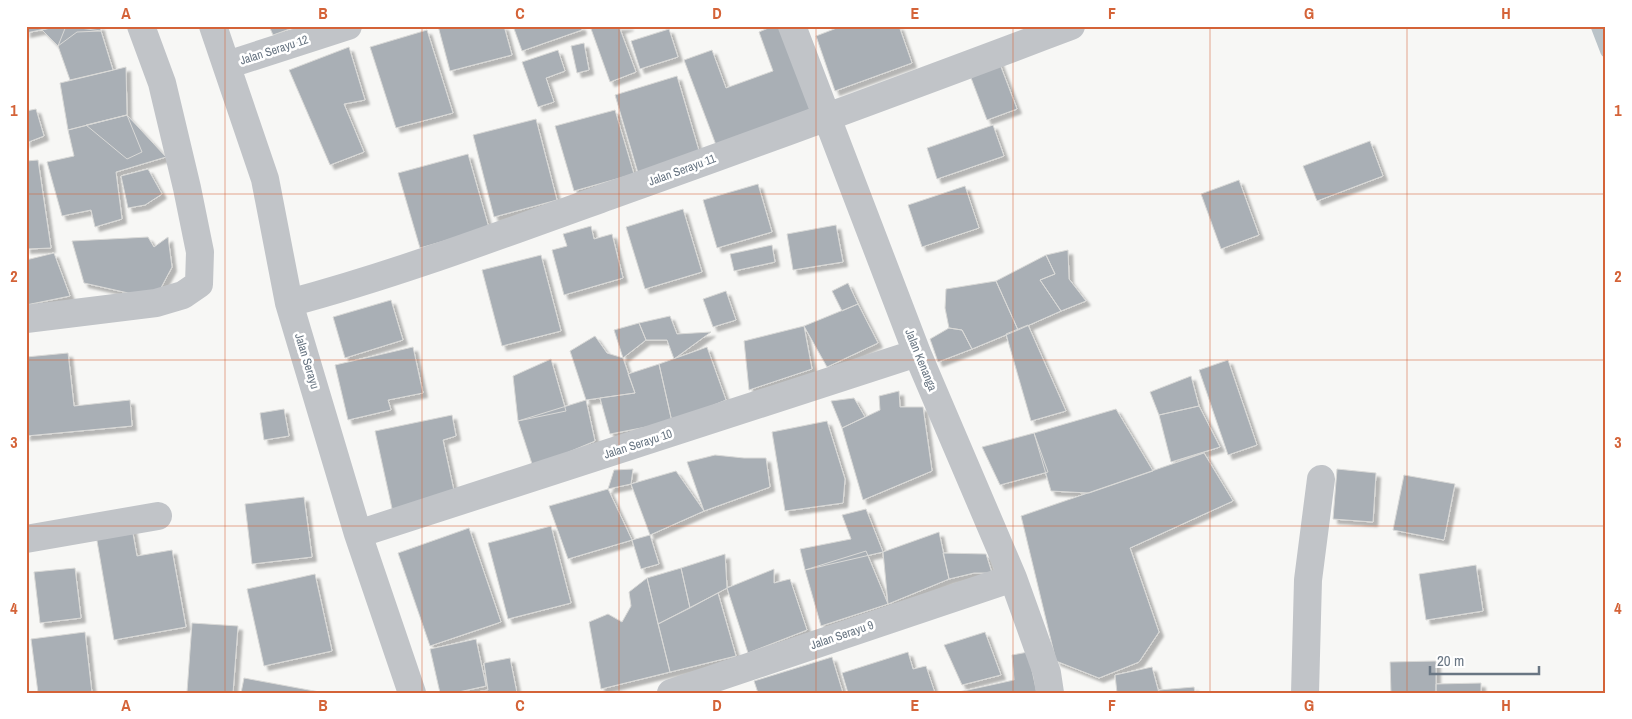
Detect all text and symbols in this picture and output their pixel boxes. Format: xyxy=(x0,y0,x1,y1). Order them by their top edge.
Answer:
text: A xyxy=(121,2,131,24)
text: B xyxy=(318,2,328,24)
text: C xyxy=(515,2,525,24)
text: D xyxy=(712,2,722,24)
text: E xyxy=(911,2,920,24)
text: F xyxy=(1108,2,1116,24)
text: G xyxy=(1304,2,1314,24)
text: H xyxy=(1501,2,1511,24)
street label: Jalan Serayu 12 xyxy=(238,31,310,69)
text: 1 xyxy=(10,99,18,121)
text: 1 xyxy=(1614,99,1622,121)
street label: Jalan Serayu 11 xyxy=(646,150,718,190)
text: 2 xyxy=(10,265,18,287)
text: 2 xyxy=(1614,265,1622,287)
street label: Jalan Kenanga xyxy=(901,327,941,394)
street label: Jalan Serayu xyxy=(291,331,323,391)
street label: Jalan Serayu 10 xyxy=(602,425,674,463)
text: 3 xyxy=(10,431,18,453)
text: 3 xyxy=(1614,431,1622,453)
text: 4 xyxy=(10,597,18,619)
text: 4 xyxy=(1614,597,1622,619)
street label: Jalan Serayu 9 xyxy=(808,617,876,653)
scale bar xyxy=(1430,644,1538,676)
text: 20 m xyxy=(1437,650,1464,671)
text: A xyxy=(121,694,131,716)
text: B xyxy=(318,694,328,716)
text: C xyxy=(515,694,525,716)
text: D xyxy=(712,694,722,716)
text: E xyxy=(911,694,920,716)
text: F xyxy=(1108,694,1116,716)
text: G xyxy=(1304,694,1314,716)
text: H xyxy=(1501,694,1511,716)

